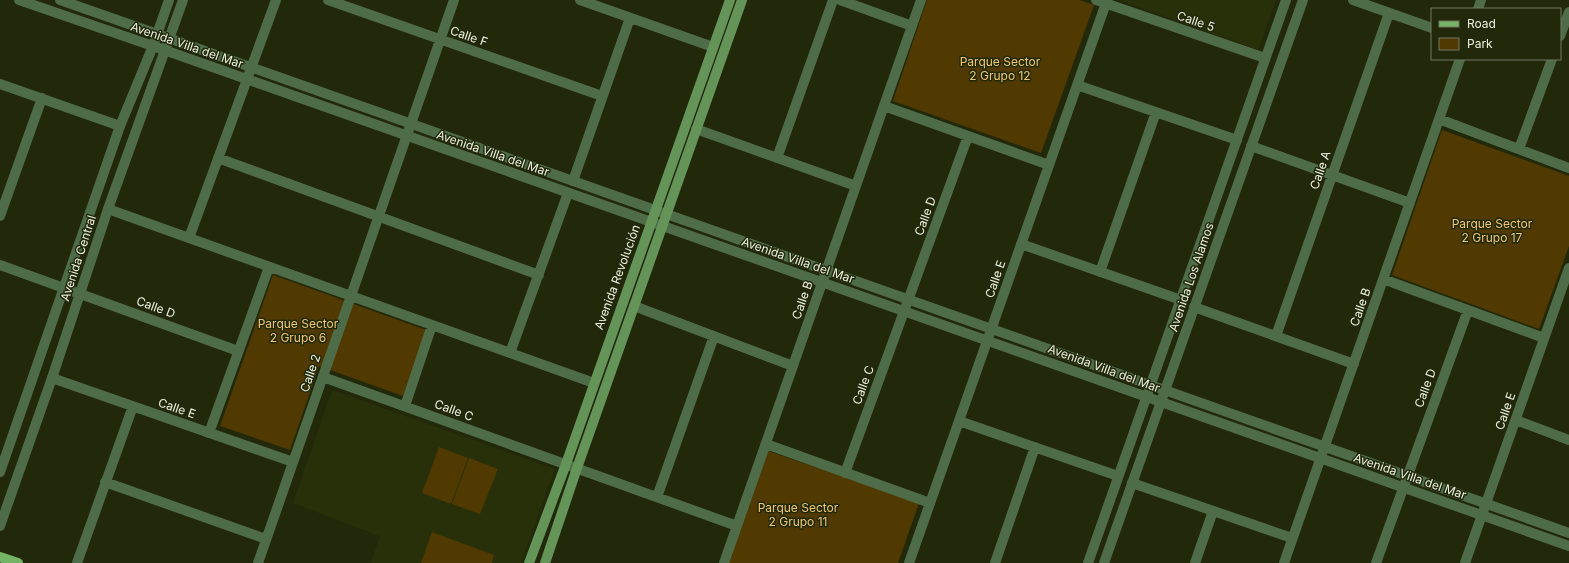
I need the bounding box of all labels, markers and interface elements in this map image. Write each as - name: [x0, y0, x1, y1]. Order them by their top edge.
- street label: Calle 5: [1175, 8, 1217, 34]
- legend: [1431, 8, 1561, 60]
- text: Road: [1467, 16, 1496, 31]
- street label: Avenida Villa del Mar: [129, 19, 246, 71]
- street label: Calle F: [448, 23, 490, 49]
- text: Park: [1467, 36, 1493, 51]
- park label: Parque Sector 2 Grupo 12: [960, 54, 1041, 83]
- street label: Avenida Villa del Mar: [435, 127, 552, 179]
- street label: Calle A: [1306, 149, 1334, 191]
- street label: Calle D: [911, 194, 939, 238]
- street label: Avenida Central: [57, 213, 99, 303]
- park label: Parque Sector 2 Grupo 17: [1452, 216, 1533, 245]
- street label: Avenida Los Alamos: [1165, 221, 1217, 333]
- street label: Avenida Revolución: [591, 223, 643, 331]
- street label: Avenida Villa del Mar: [740, 234, 857, 286]
- street label: Calle E: [982, 258, 1008, 300]
- street label: Calle B: [788, 279, 816, 321]
- street label: Calle B: [1346, 286, 1374, 328]
- street label: Calle D: [134, 293, 178, 321]
- park label: Parque Sector 2 Grupo 6: [258, 316, 339, 345]
- street label: Avenida Villa del Mar: [1046, 341, 1163, 395]
- street label: Calle 2: [297, 352, 323, 394]
- street label: Calle C: [849, 363, 877, 407]
- street label: Calle D: [1411, 366, 1439, 410]
- street label: Calle E: [1492, 390, 1518, 432]
- street label: Calle E: [156, 395, 198, 421]
- street label: Calle C: [432, 396, 476, 424]
- street label: Avenida Villa del Mar: [1352, 450, 1469, 502]
- park label: Parque Sector 2 Grupo 11: [758, 500, 839, 529]

